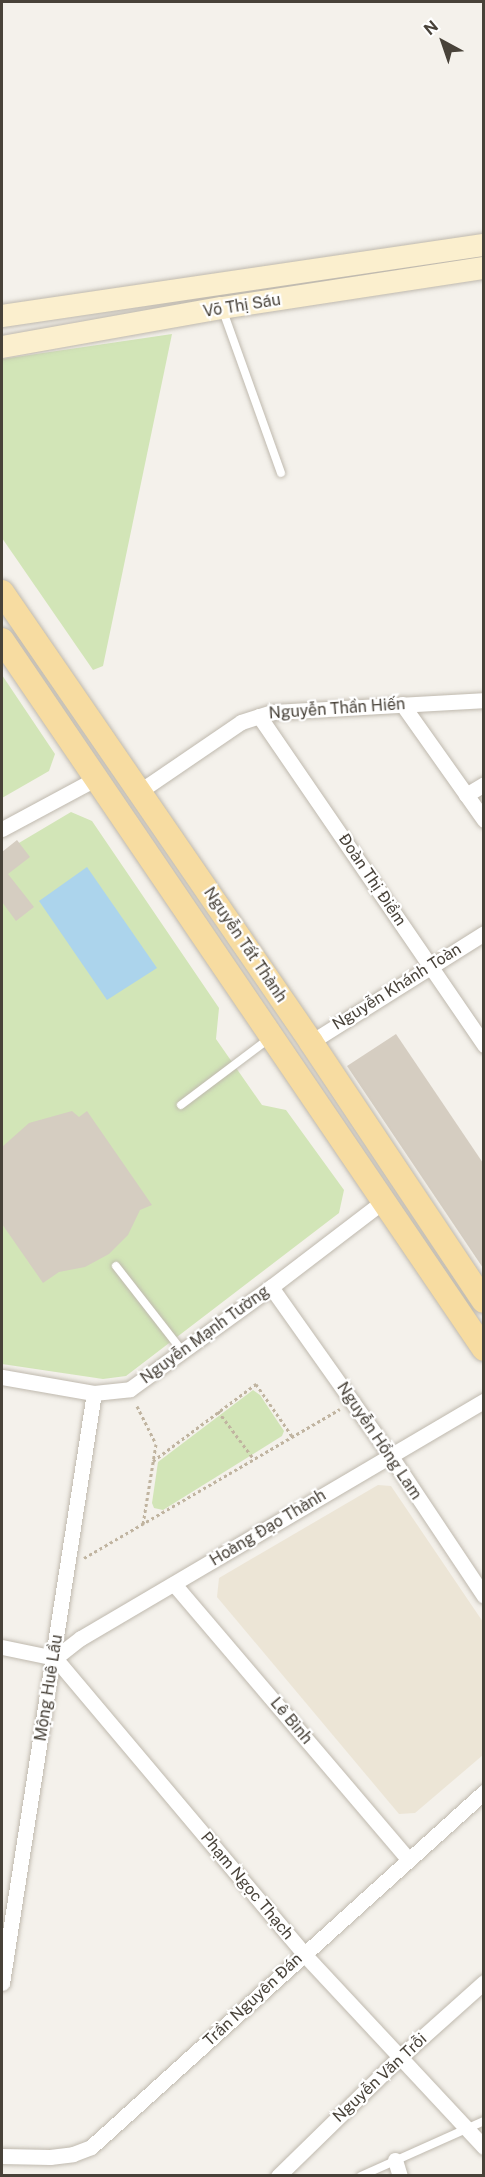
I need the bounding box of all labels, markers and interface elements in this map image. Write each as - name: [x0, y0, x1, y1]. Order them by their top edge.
- north arrow: [413, 12, 473, 72]
- text: N: [420, 17, 442, 39]
- street label: Võ Thị Sáu: [202, 290, 282, 322]
- street label: Nguyễn Thần Hiến: [268, 695, 406, 723]
- street label: Đoàn Thị Điểm: [334, 830, 410, 930]
- street label: Nguyễn Tất Thành: [199, 884, 291, 1006]
- street label: Nguyễn Khánh Toàn: [329, 940, 465, 1034]
- street label: Nguyễn Mạnh Tường: [137, 1282, 273, 1388]
- street label: Nguyễn Hồng Lam: [333, 1379, 425, 1503]
- street label: Hoàng Đạo Thành: [206, 1486, 330, 1570]
- street label: Mộng Huê Lầu: [31, 1633, 67, 1743]
- street label: Lê Bình: [266, 1694, 316, 1748]
- street label: Phạm Ngọc Thạch: [196, 1828, 298, 1944]
- street label: Trần Nguyên Đán: [200, 1949, 306, 2051]
- street label: Nguyễn Văn Trỗi: [329, 2029, 431, 2127]

